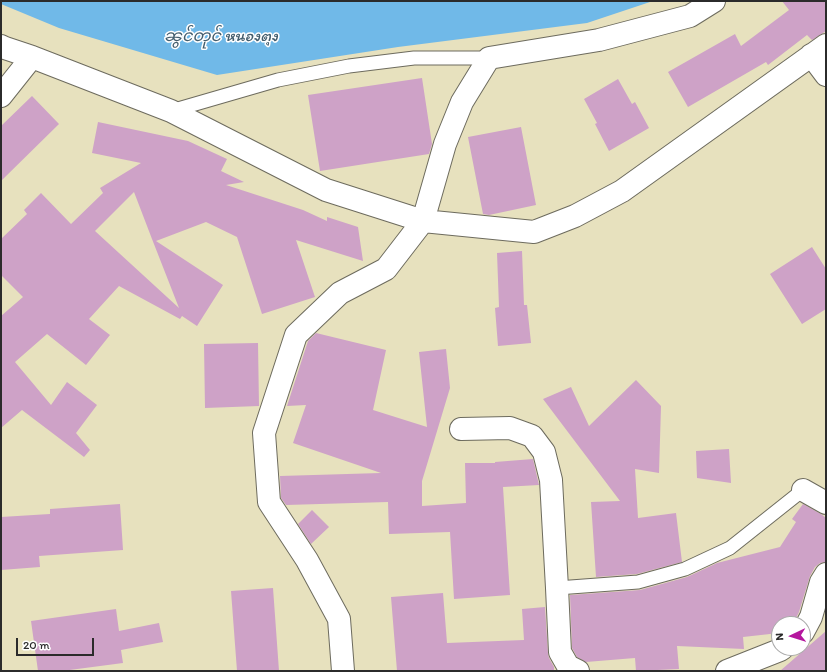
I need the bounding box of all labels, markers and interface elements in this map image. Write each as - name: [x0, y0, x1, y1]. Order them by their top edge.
- water label: ၼွင်တုင် หนองตุง: [164, 27, 278, 47]
- north arrow: [771, 616, 811, 656]
- scale bar: [18, 630, 96, 656]
- text: N: [773, 633, 786, 641]
- text: 20 m: [23, 638, 50, 652]

